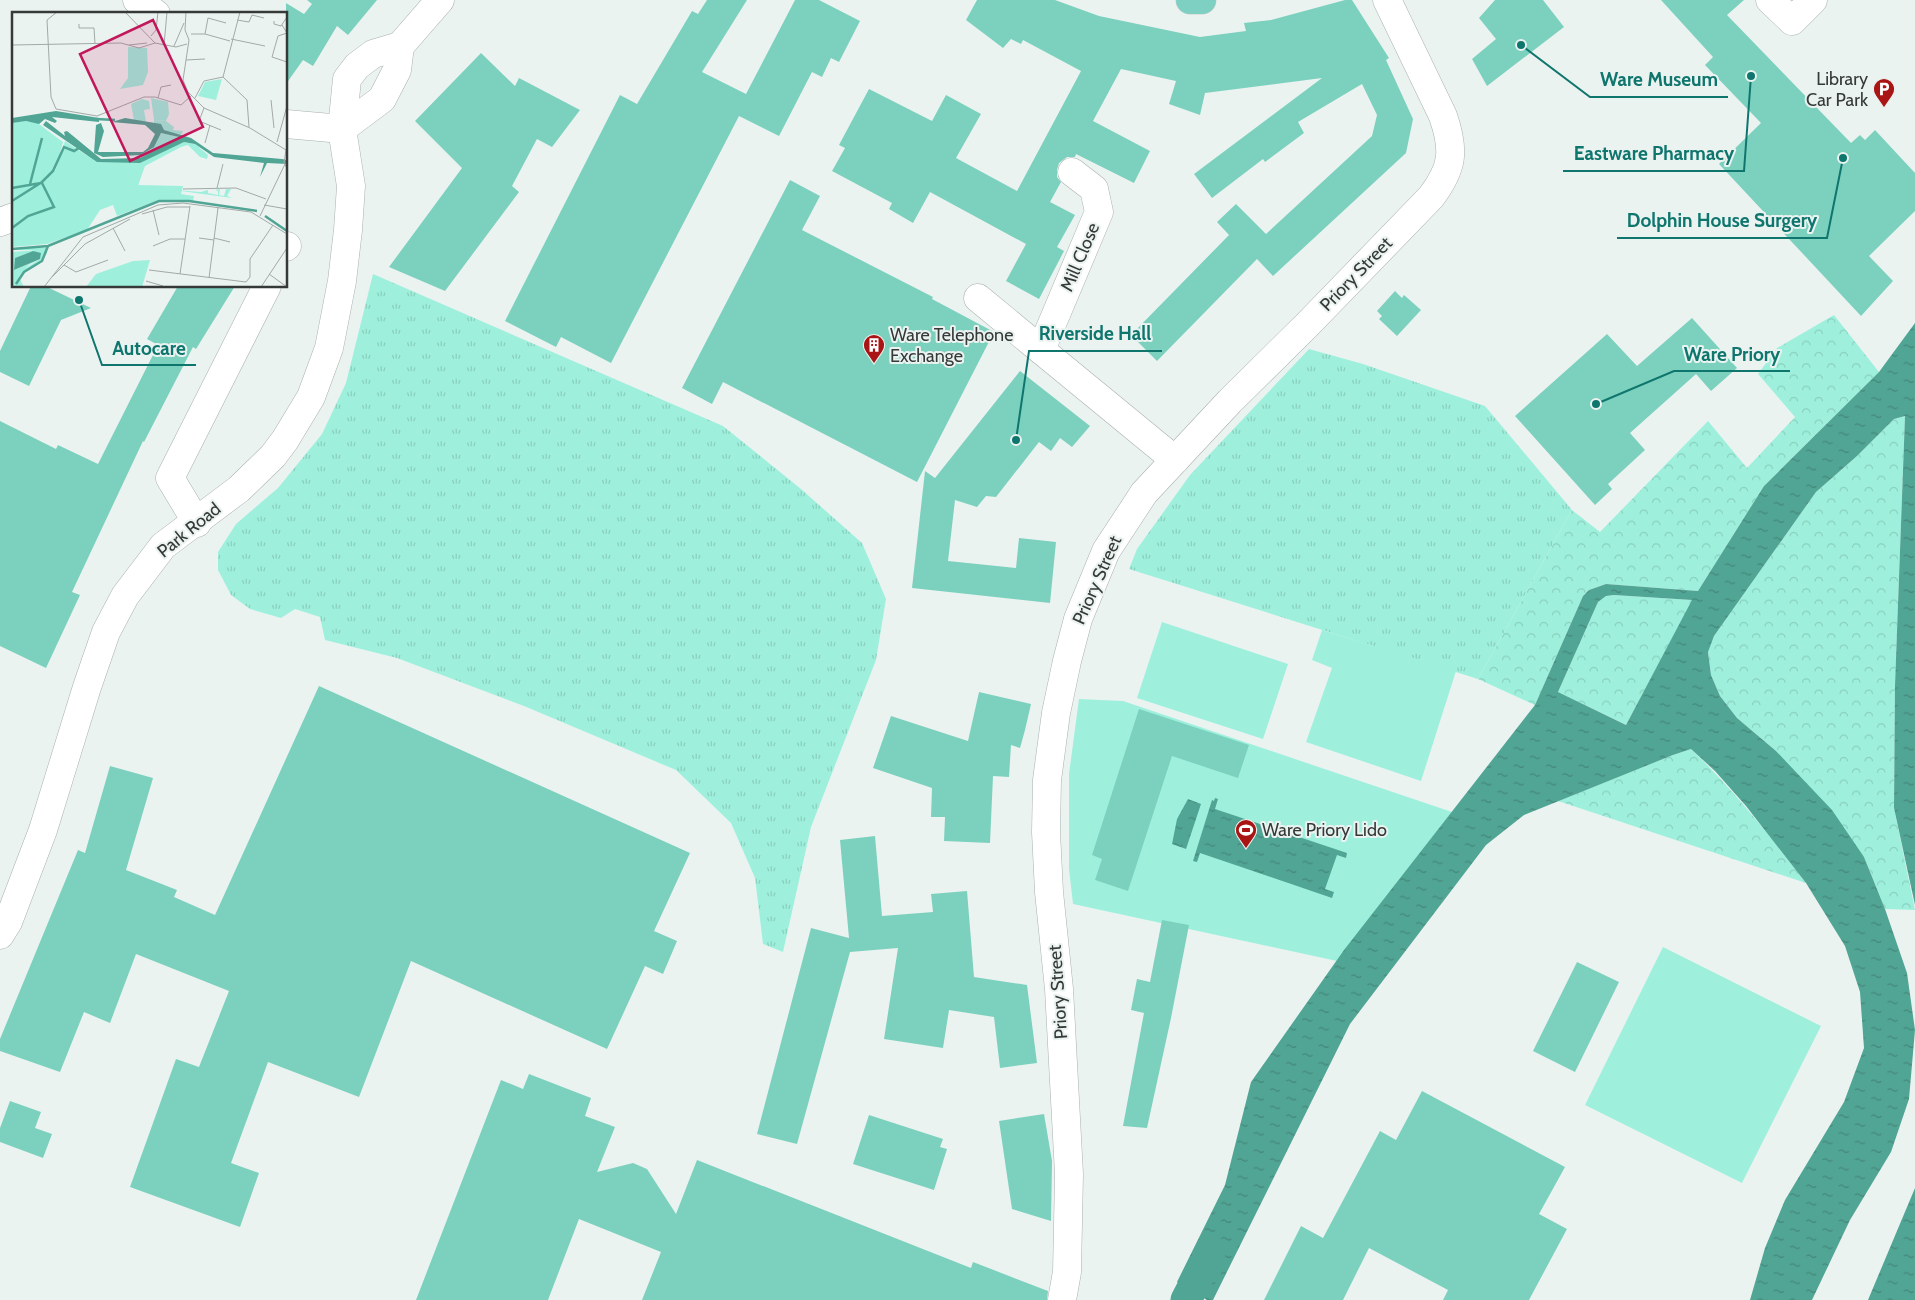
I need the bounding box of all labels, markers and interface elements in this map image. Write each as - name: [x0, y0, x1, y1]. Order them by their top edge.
- inset map: [12, 12, 288, 288]
- callout: Ware Museum: [1590, 63, 1728, 97]
- text: Ware Museum: [1600, 68, 1718, 91]
- place label: Library Car Park: [1806, 68, 1869, 111]
- parking icon: Library Car Park: [1872, 77, 1896, 108]
- callout: Eastware Pharmacy: [1563, 137, 1744, 171]
- text: Eastware Pharmacy: [1574, 142, 1735, 165]
- callout: Dolphin House Surgery: [1617, 204, 1827, 238]
- text: Dolphin House Surgery: [1627, 209, 1818, 232]
- street label: Mill Close: [1056, 219, 1104, 295]
- street label: Priory Street: [1315, 232, 1397, 316]
- callout: Riverside Hall: [1029, 317, 1162, 351]
- text: Riverside Hall: [1039, 322, 1151, 345]
- place label: Ware Telephone Exchange: [890, 324, 1013, 367]
- callout: Autocare: [102, 331, 196, 365]
- building icon: Ware Telephone Exchange: [862, 333, 886, 364]
- text: Autocare: [112, 337, 186, 360]
- callout: Ware Priory: [1674, 337, 1790, 371]
- text: Ware Priory: [1684, 343, 1781, 366]
- street label: Park Road: [153, 498, 225, 562]
- street label: Priory Street: [1068, 532, 1126, 628]
- sports icon: Ware Priory Lido: [1234, 818, 1258, 849]
- place label: Ware Priory Lido: [1262, 819, 1387, 841]
- street label: Priory Street: [1044, 944, 1072, 1040]

